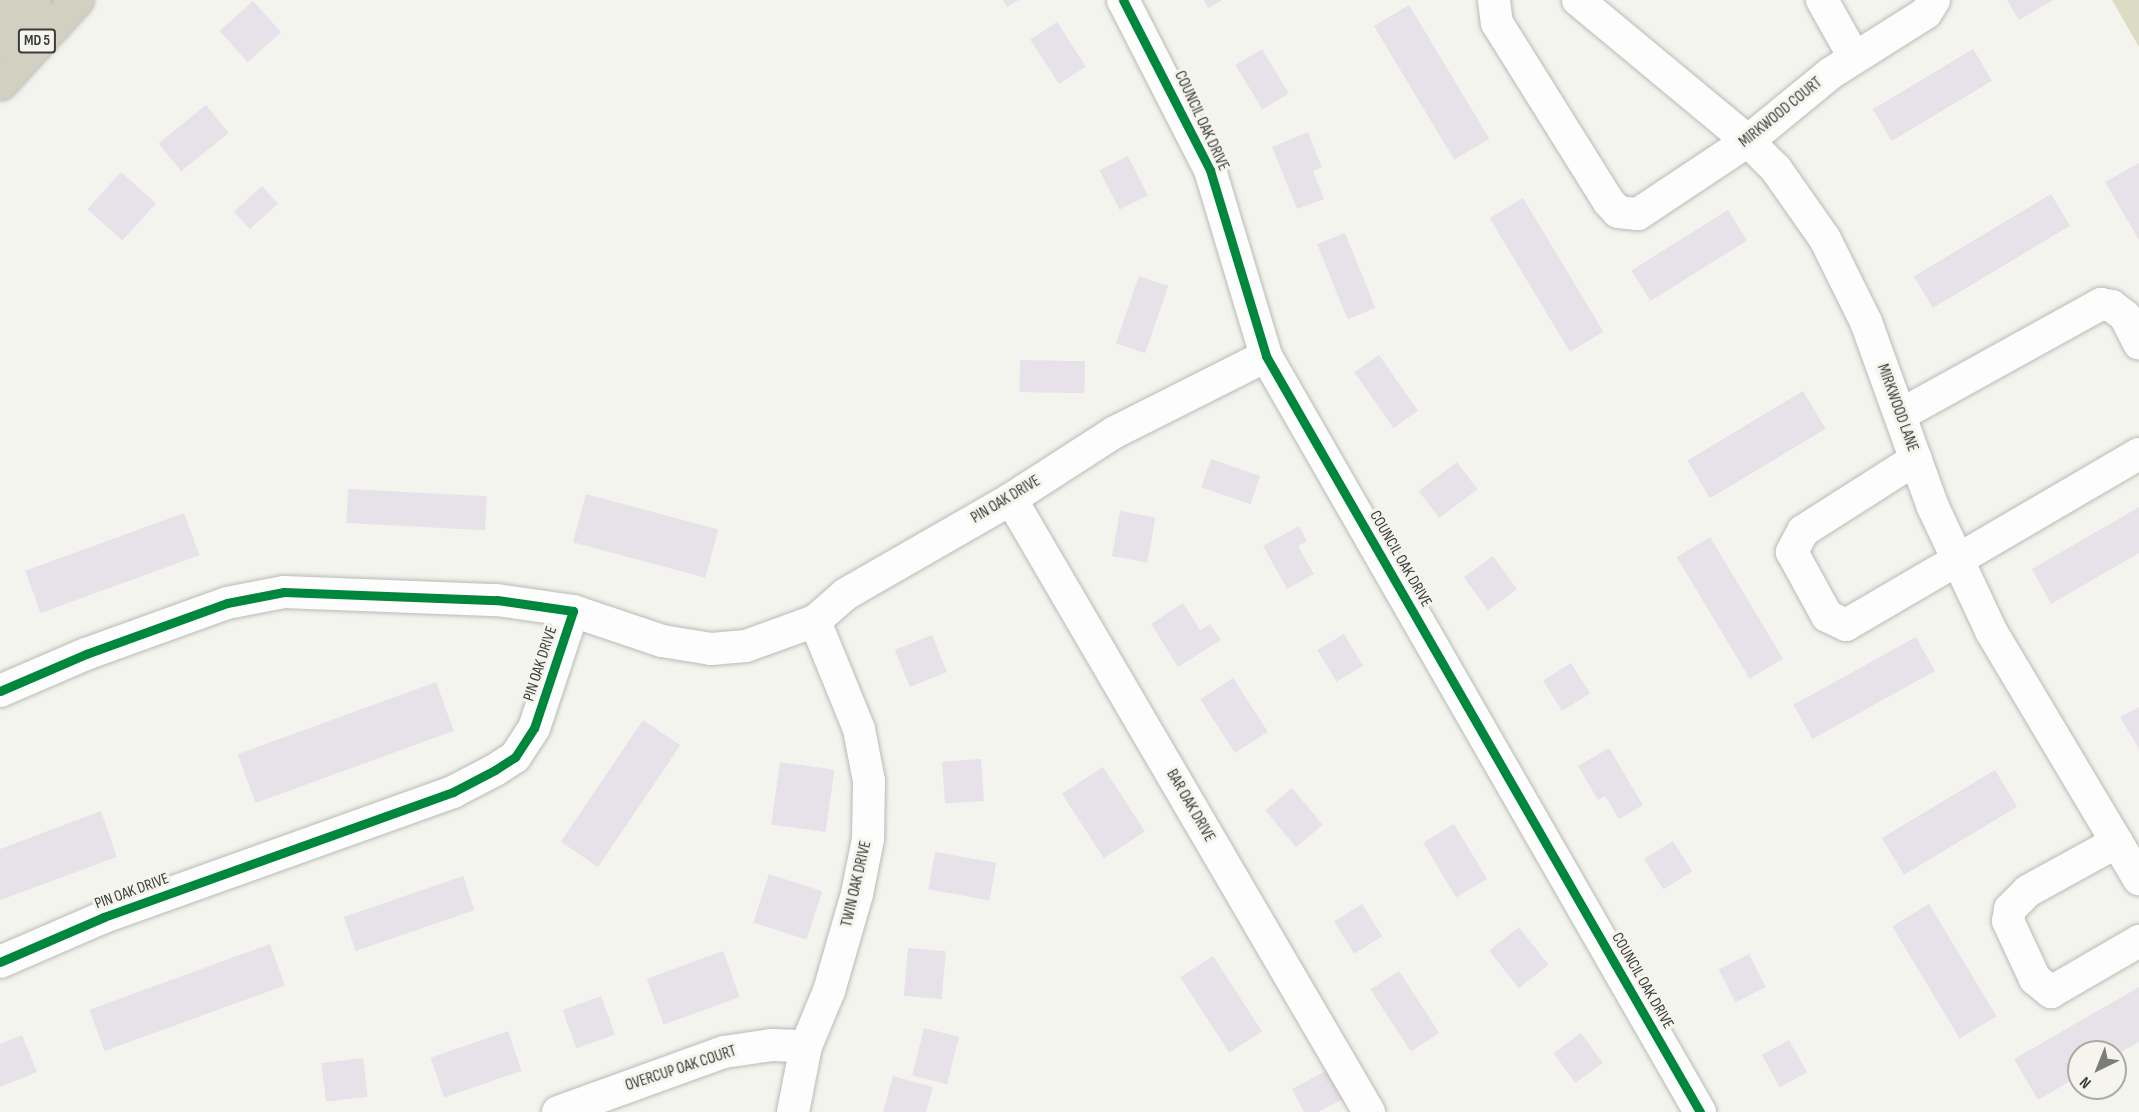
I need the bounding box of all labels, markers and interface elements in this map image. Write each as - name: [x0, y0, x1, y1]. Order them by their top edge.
- road number: MD 5: [18, 29, 57, 53]
- street label: COUNCIL OAK DRIVE: [1170, 68, 1232, 174]
- street label: MIRKWOOD COURT: [1736, 74, 1826, 152]
- street label: MIRKWOOD LANE: [1872, 362, 1922, 454]
- street label: PIN OAK DRIVE: [968, 472, 1044, 528]
- street label: COUNCIL OAK DRIVE: [1365, 507, 1435, 611]
- street label: PIN OAK DRIVE: [520, 624, 562, 704]
- street label: BAR OAK DRIVE: [1162, 766, 1218, 846]
- street label: TWIN OAK DRIVE: [838, 839, 876, 929]
- street label: PIN OAK DRIVE: [92, 870, 172, 914]
- street label: COUNCIL OAK DRIVE: [1607, 929, 1677, 1033]
- north arrow: [2067, 1040, 2127, 1100]
- street label: OVERCUP OAK COURT: [623, 1042, 739, 1096]
- text: N: [2076, 1072, 2095, 1092]

